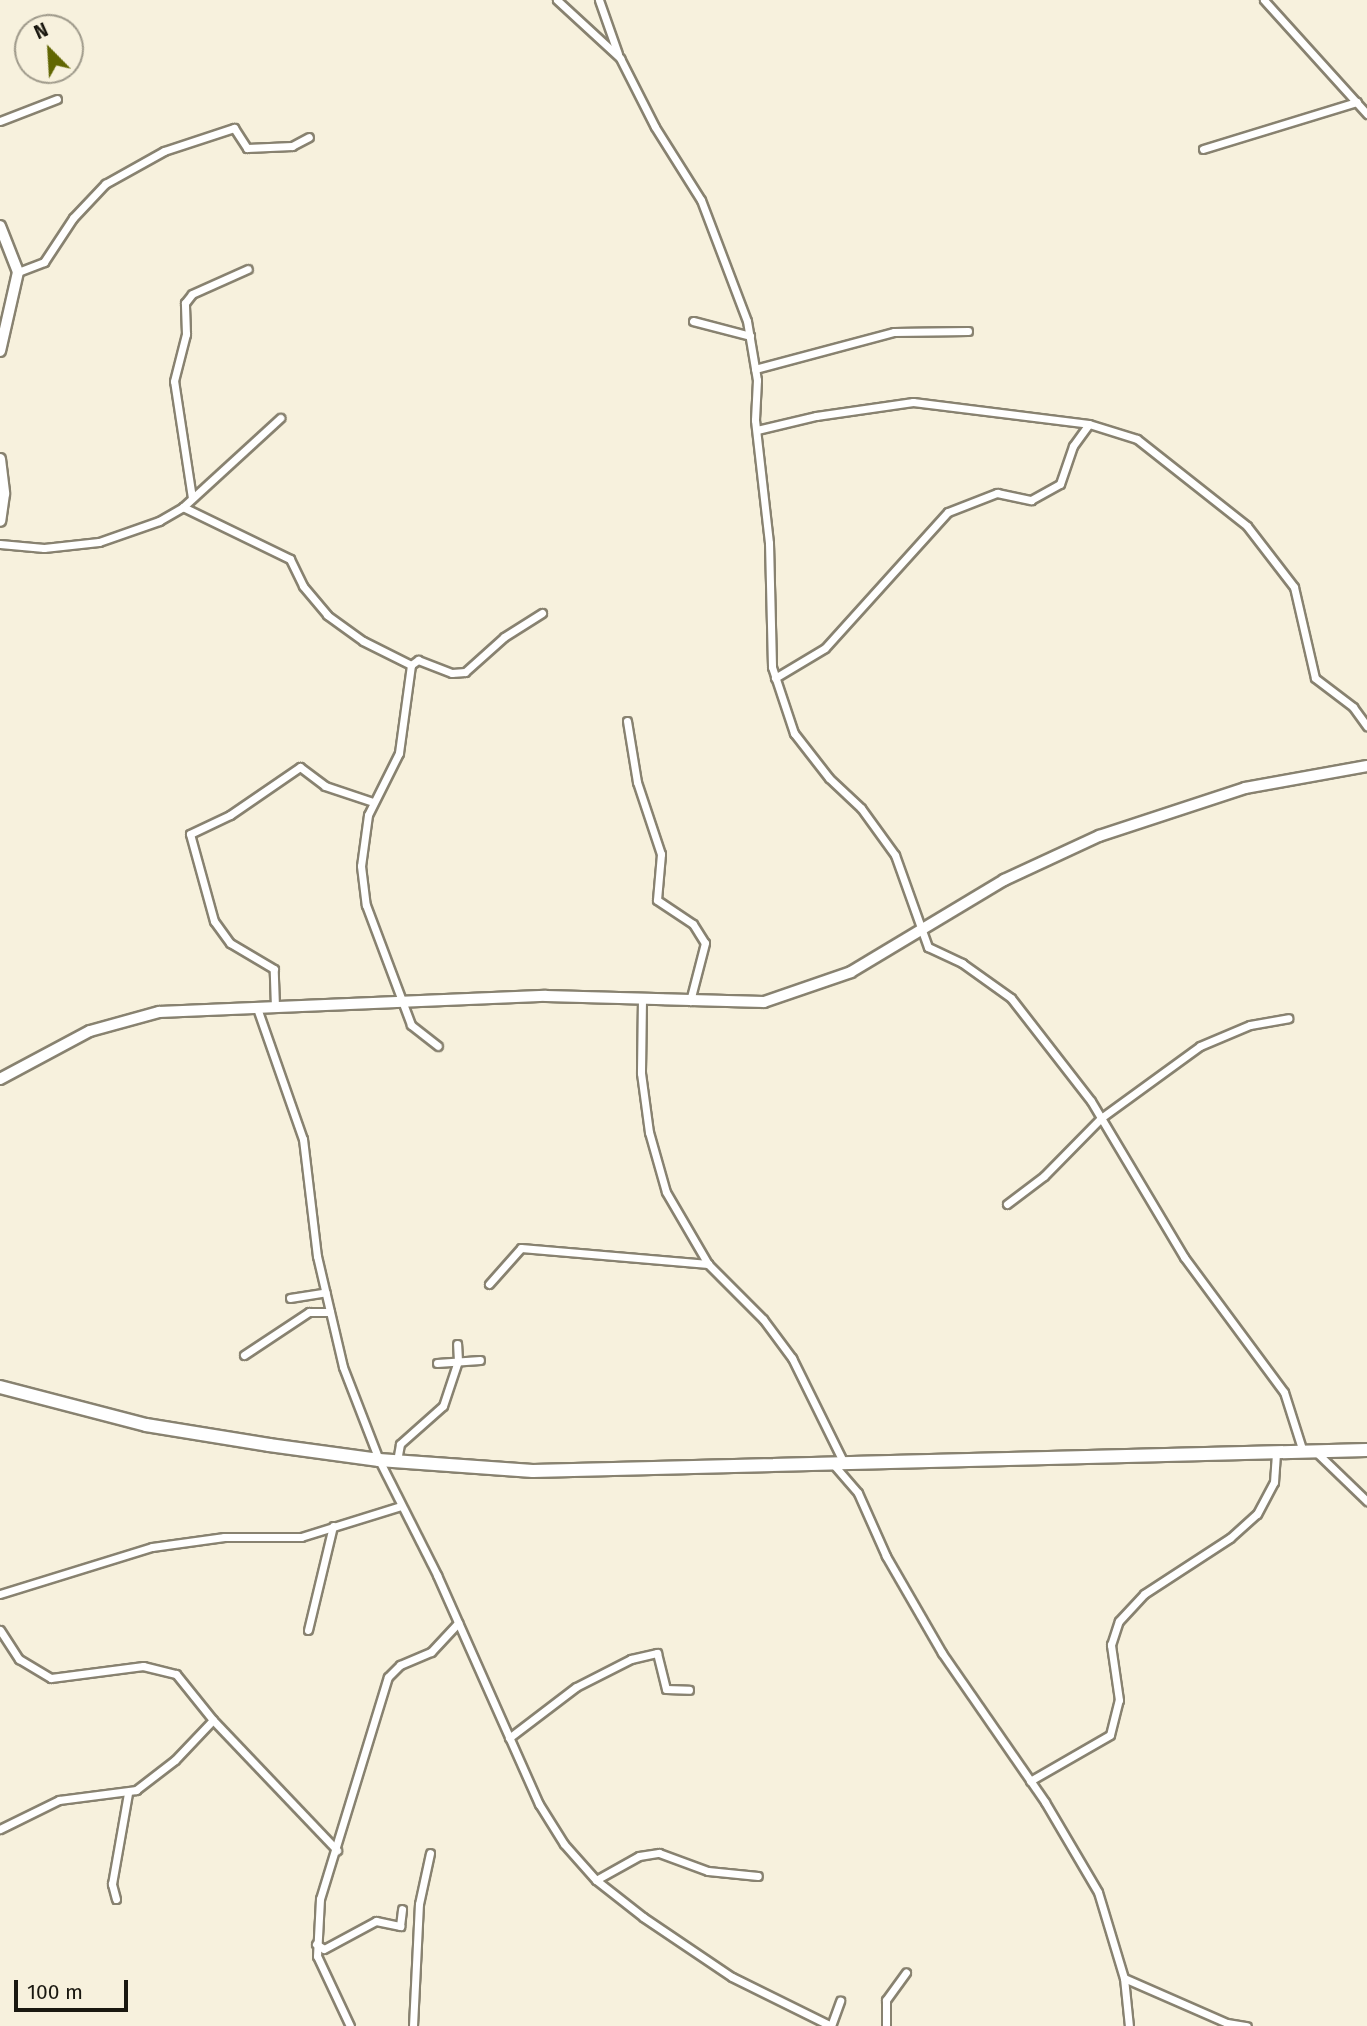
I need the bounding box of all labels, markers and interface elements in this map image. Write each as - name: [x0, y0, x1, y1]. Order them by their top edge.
- north arrow: [14, 14, 84, 84]
- text: N: [31, 18, 51, 44]
- scale bar: [18, 1966, 131, 2010]
- text: 100 m: [27, 1979, 83, 2005]

